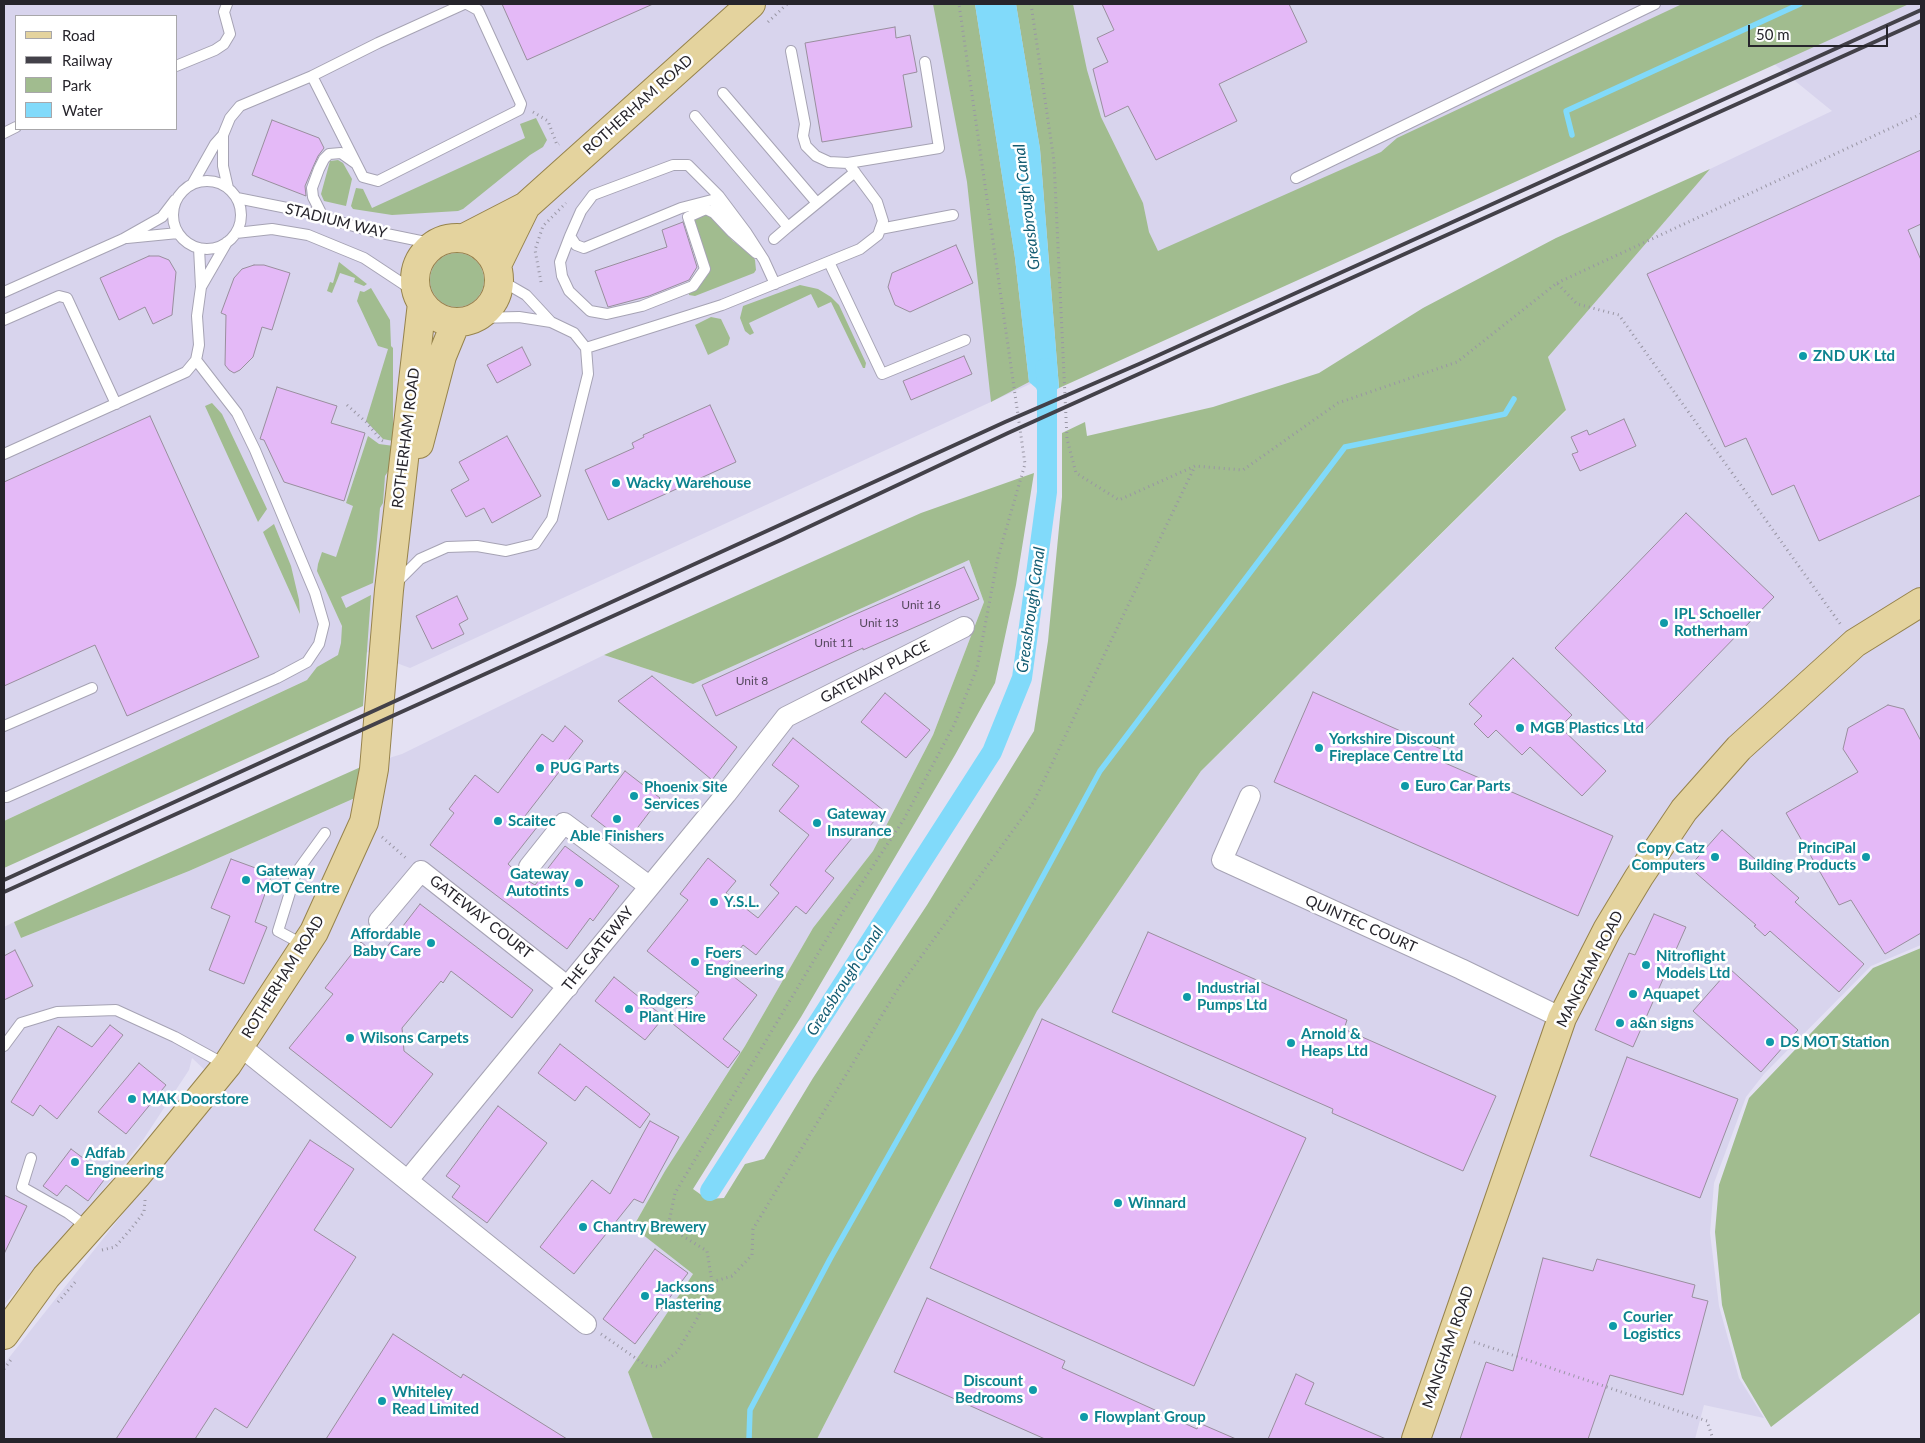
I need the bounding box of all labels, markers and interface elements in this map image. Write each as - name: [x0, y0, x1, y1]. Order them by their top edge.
- legend: [15, 15, 178, 130]
- scale bar: [1750, 15, 1890, 47]
- text: 50 m: [1756, 25, 1790, 43]
- text: Road: [62, 26, 95, 44]
- text: Railway: [62, 51, 113, 69]
- street label: ROTHERHAM ROAD: [580, 51, 696, 159]
- text: Park: [62, 76, 91, 94]
- text: Water: [62, 101, 103, 119]
- water label: Greasbrough Canal: [1010, 143, 1044, 271]
- street label: STADIUM WAY: [283, 200, 389, 242]
- place label: ZND UK Ltd: [1813, 347, 1895, 365]
- marker: ZND UK Ltd: [1797, 350, 1809, 362]
- street label: ROTHERHAM ROAD: [388, 367, 424, 509]
- place label: Wacky Warehouse: [626, 474, 751, 492]
- marker: Wacky Warehouse: [610, 477, 622, 489]
- water label: Greasbrough Canal: [1013, 546, 1049, 674]
- house number: Unit 16: [901, 598, 941, 612]
- place label: IPL Schoeller Rotherham: [1674, 605, 1761, 640]
- house number: Unit 13: [859, 616, 899, 630]
- marker: IPL Schoeller Rotherham: [1658, 617, 1670, 629]
- house number: Unit 11: [814, 636, 854, 650]
- street label: GATEWAY PLACE: [817, 637, 933, 707]
- house number: Unit 8: [736, 674, 768, 688]
- place label: MGB Plastics Ltd: [1530, 719, 1644, 737]
- marker: MGB Plastics Ltd: [1514, 722, 1526, 734]
- place label: Yorkshire Discount Fireplace Centre Ltd: [1329, 730, 1463, 765]
- marker: Yorkshire Discount Fireplace Centre Ltd: [1313, 742, 1325, 754]
- place label: PUG Parts: [550, 759, 619, 777]
- marker: PUG Parts: [534, 762, 546, 774]
- place label: Euro Car Parts: [1415, 777, 1511, 795]
- place label: Phoenix Site Services: [644, 778, 728, 813]
- marker: Euro Car Parts: [1399, 780, 1411, 792]
- marker: Phoenix Site Services: [628, 790, 640, 802]
- place label: Gateway Insurance: [827, 805, 892, 840]
- place label: Scaitec: [508, 812, 556, 830]
- marker: Able Finishers: [611, 813, 623, 825]
- marker: Scaitec: [492, 815, 504, 827]
- marker: Gateway Insurance: [811, 817, 823, 829]
- place label: Able Finishers: [570, 827, 664, 845]
- place label: Copy Catz Computers: [1631, 839, 1705, 874]
- place label: PrinciPal Building Products: [1738, 839, 1856, 874]
- marker: Copy Catz Computers: [1709, 851, 1721, 863]
- marker: PrinciPal Building Products: [1860, 851, 1872, 863]
- place label: Gateway MOT Centre: [256, 862, 340, 897]
- place label: Gateway Autotints: [506, 865, 569, 900]
- street label: GATEWAY COURT: [426, 871, 536, 963]
- marker: Gateway MOT Centre: [240, 874, 252, 886]
- marker: Gateway Autotints: [573, 877, 585, 889]
- street label: QUINTEC COURT: [1302, 891, 1420, 957]
- place label: Y.S.L.: [724, 893, 759, 911]
- marker: Y.S.L.: [708, 896, 720, 908]
- street label: THE GATEWAY: [558, 903, 638, 995]
- street label: MANGHAM ROAD: [1553, 908, 1627, 1030]
- street label: ROTHERHAM ROAD: [238, 912, 328, 1042]
- water label: Greasbrough Canal: [802, 923, 888, 1039]
- place label: Affordable Baby Care: [350, 925, 421, 960]
- marker: Affordable Baby Care: [425, 937, 437, 949]
- place label: Foers Engineering: [705, 944, 784, 979]
- place label: Nitroflight Models Ltd: [1656, 947, 1730, 982]
- marker: Foers Engineering: [689, 956, 701, 968]
- marker: Nitroflight Models Ltd: [1640, 959, 1652, 971]
- place label: Industrial Pumps Ltd: [1197, 979, 1267, 1014]
- place label: Aquapet: [1643, 985, 1700, 1003]
- marker: Aquapet: [1627, 988, 1639, 1000]
- place label: Rodgers Plant Hire: [639, 991, 706, 1026]
- marker: Industrial Pumps Ltd: [1181, 991, 1193, 1003]
- marker: Rodgers Plant Hire: [623, 1003, 635, 1015]
- place label: a&n signs: [1630, 1014, 1694, 1032]
- marker: a&n signs: [1614, 1017, 1626, 1029]
- place label: Arnold & Heaps Ltd: [1301, 1025, 1368, 1060]
- place label: Wilsons Carpets: [360, 1029, 469, 1047]
- marker: Wilsons Carpets: [344, 1032, 356, 1044]
- place label: DS MOT Station: [1780, 1033, 1890, 1051]
- marker: DS MOT Station: [1764, 1036, 1776, 1048]
- marker: Arnold & Heaps Ltd: [1285, 1037, 1297, 1049]
- place label: MAK Doorstore: [142, 1090, 249, 1108]
- marker: MAK Doorstore: [126, 1093, 138, 1105]
- place label: Adfab Engineering: [85, 1144, 164, 1179]
- marker: Adfab Engineering: [69, 1156, 81, 1168]
- place label: Winnard: [1128, 1194, 1186, 1212]
- marker: Winnard: [1112, 1197, 1124, 1209]
- place label: Chantry Brewery: [593, 1218, 707, 1236]
- marker: Chantry Brewery: [577, 1221, 589, 1233]
- place label: Jacksons Plastering: [655, 1278, 722, 1313]
- street label: MANGHAM ROAD: [1419, 1283, 1477, 1411]
- marker: Jacksons Plastering: [639, 1290, 651, 1302]
- place label: Courier Logistics: [1623, 1308, 1681, 1343]
- marker: Courier Logistics: [1607, 1320, 1619, 1332]
- place label: Discount Bedrooms: [955, 1372, 1023, 1407]
- place label: Whiteley Read Limited: [392, 1383, 479, 1418]
- marker: Discount Bedrooms: [1027, 1384, 1039, 1396]
- marker: Whiteley Read Limited: [376, 1395, 388, 1407]
- place label: Flowplant Group: [1094, 1408, 1206, 1426]
- marker: Flowplant Group: [1078, 1411, 1090, 1423]

